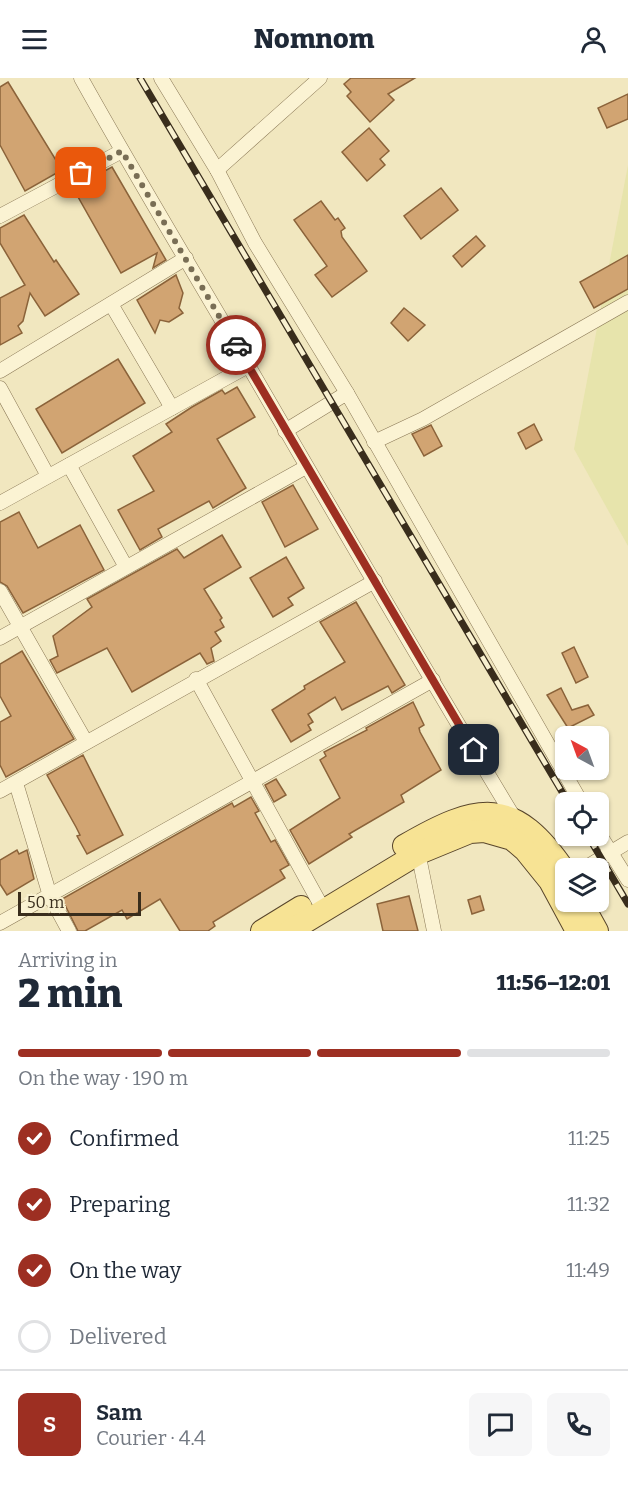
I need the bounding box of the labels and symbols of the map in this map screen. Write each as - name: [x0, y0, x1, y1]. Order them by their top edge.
- pin: [55, 147, 106, 198]
- courier: [206, 315, 266, 375]
- pin: [448, 724, 499, 775]
- north arrow: [555, 726, 609, 780]
- scale bar: [18, 889, 141, 916]

